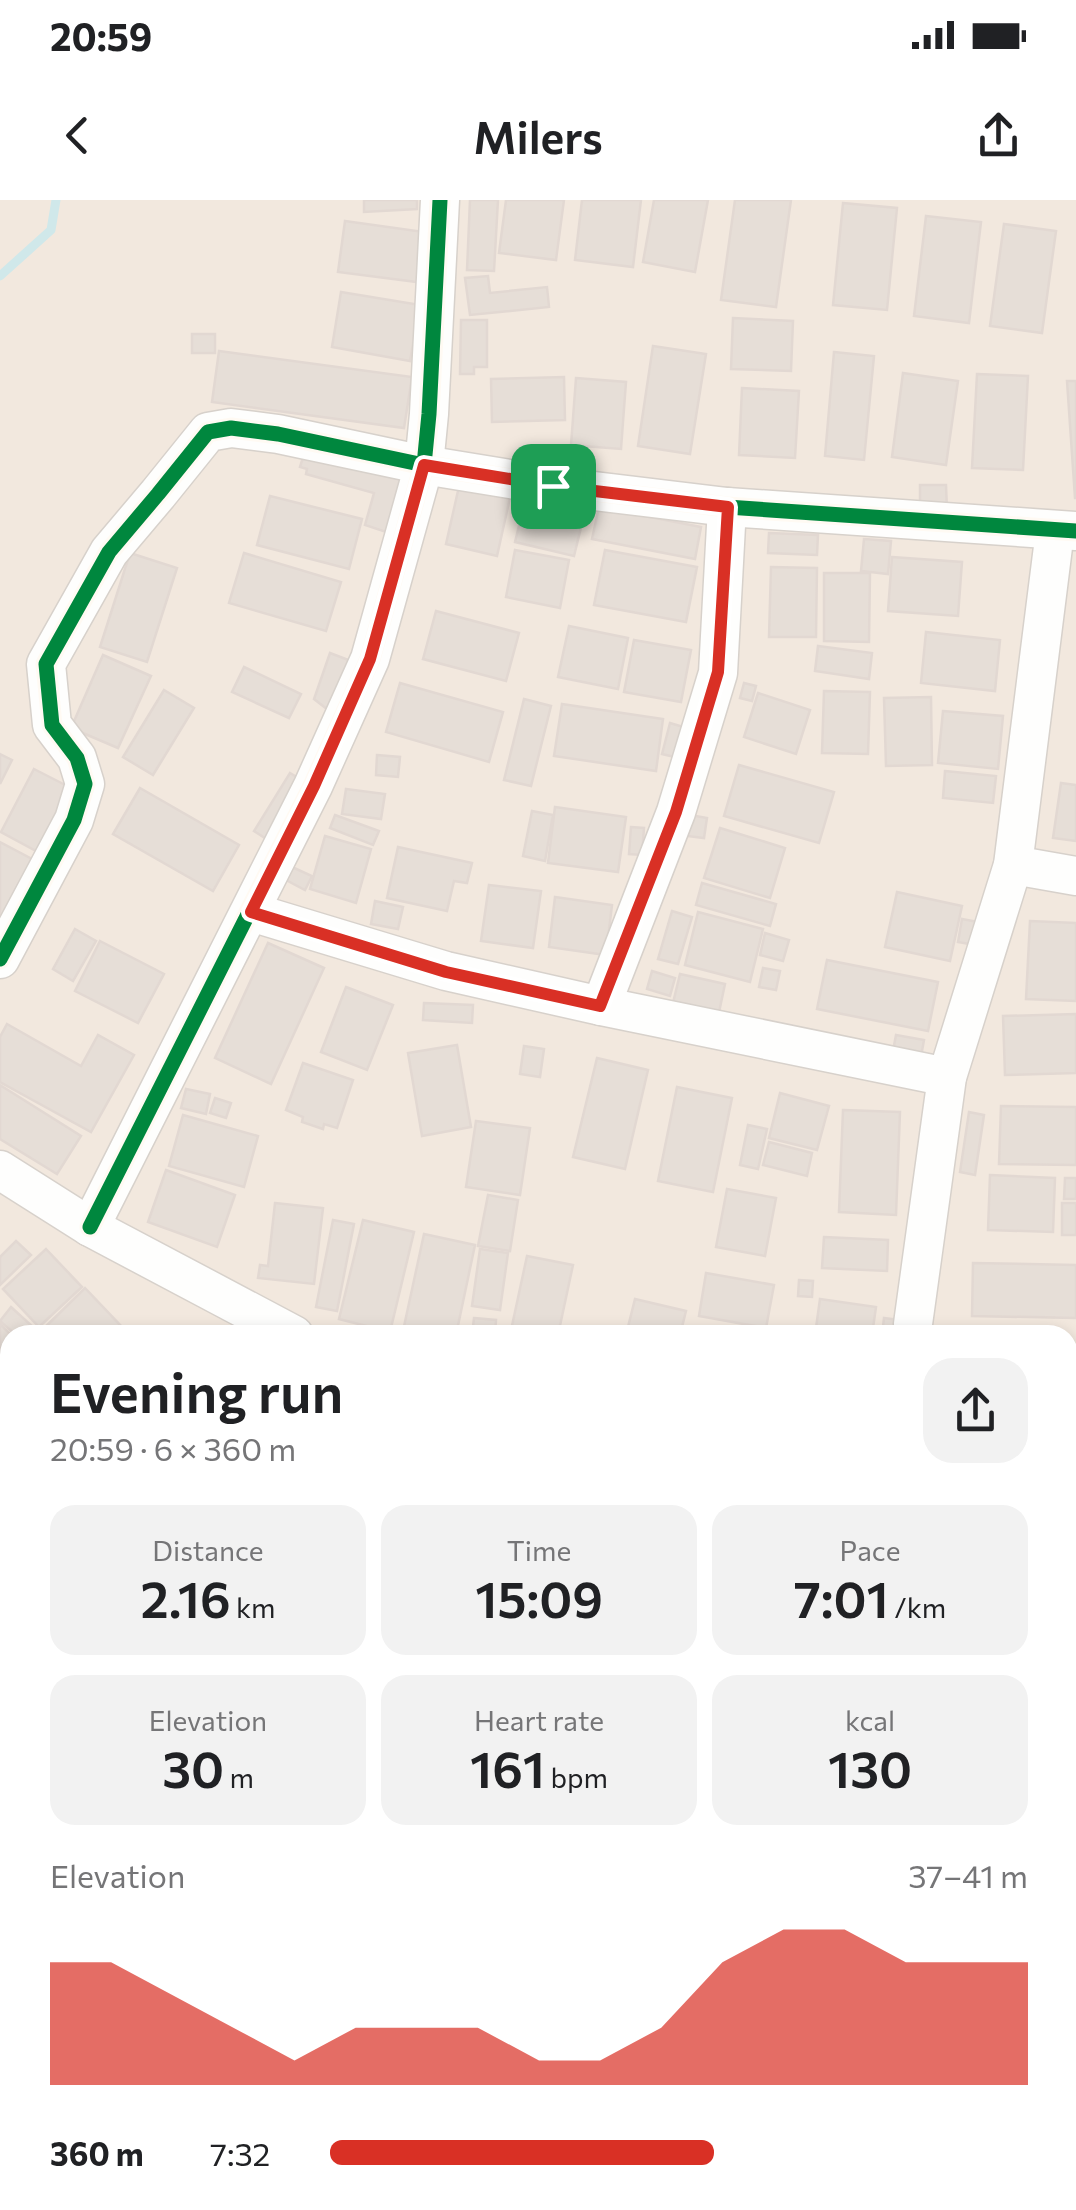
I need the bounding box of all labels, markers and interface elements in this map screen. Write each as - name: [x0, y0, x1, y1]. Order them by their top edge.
- text: 20:59: [50, 12, 152, 59]
- icon: back: [50, 108, 105, 163]
- text: Milers: [473, 108, 603, 163]
- icon: share: [971, 108, 1026, 163]
- pin: [511, 444, 596, 529]
- icon: arrive: [526, 459, 581, 514]
- text: Evening run: [50, 1357, 343, 1424]
- button: share: [923, 1358, 1028, 1463]
- text: 20:59 · 6 × 360 m: [50, 1428, 296, 1468]
- text: Distance: [152, 1533, 264, 1567]
- text: Time: [507, 1533, 571, 1567]
- text: Pace: [840, 1533, 900, 1567]
- text: 2.16: [140, 1567, 231, 1628]
- text: 15:09: [475, 1567, 603, 1628]
- text: 7:01: [794, 1567, 889, 1628]
- text: km: [231, 1590, 276, 1624]
- text: /km: [889, 1590, 946, 1624]
- text: Elevation: [149, 1703, 267, 1737]
- text: Heart rate: [474, 1703, 604, 1737]
- text: kcal: [845, 1703, 895, 1737]
- text: 30: [162, 1737, 224, 1798]
- text: 161: [470, 1737, 545, 1798]
- text: 130: [828, 1737, 912, 1798]
- text: m: [224, 1760, 254, 1794]
- text: bpm: [545, 1760, 608, 1794]
- text: Elevation: [50, 1855, 185, 1895]
- text: 37–41 m: [908, 1855, 1028, 1895]
- text: 360 m: [50, 2133, 144, 2173]
- text: 7:32: [210, 2133, 270, 2173]

